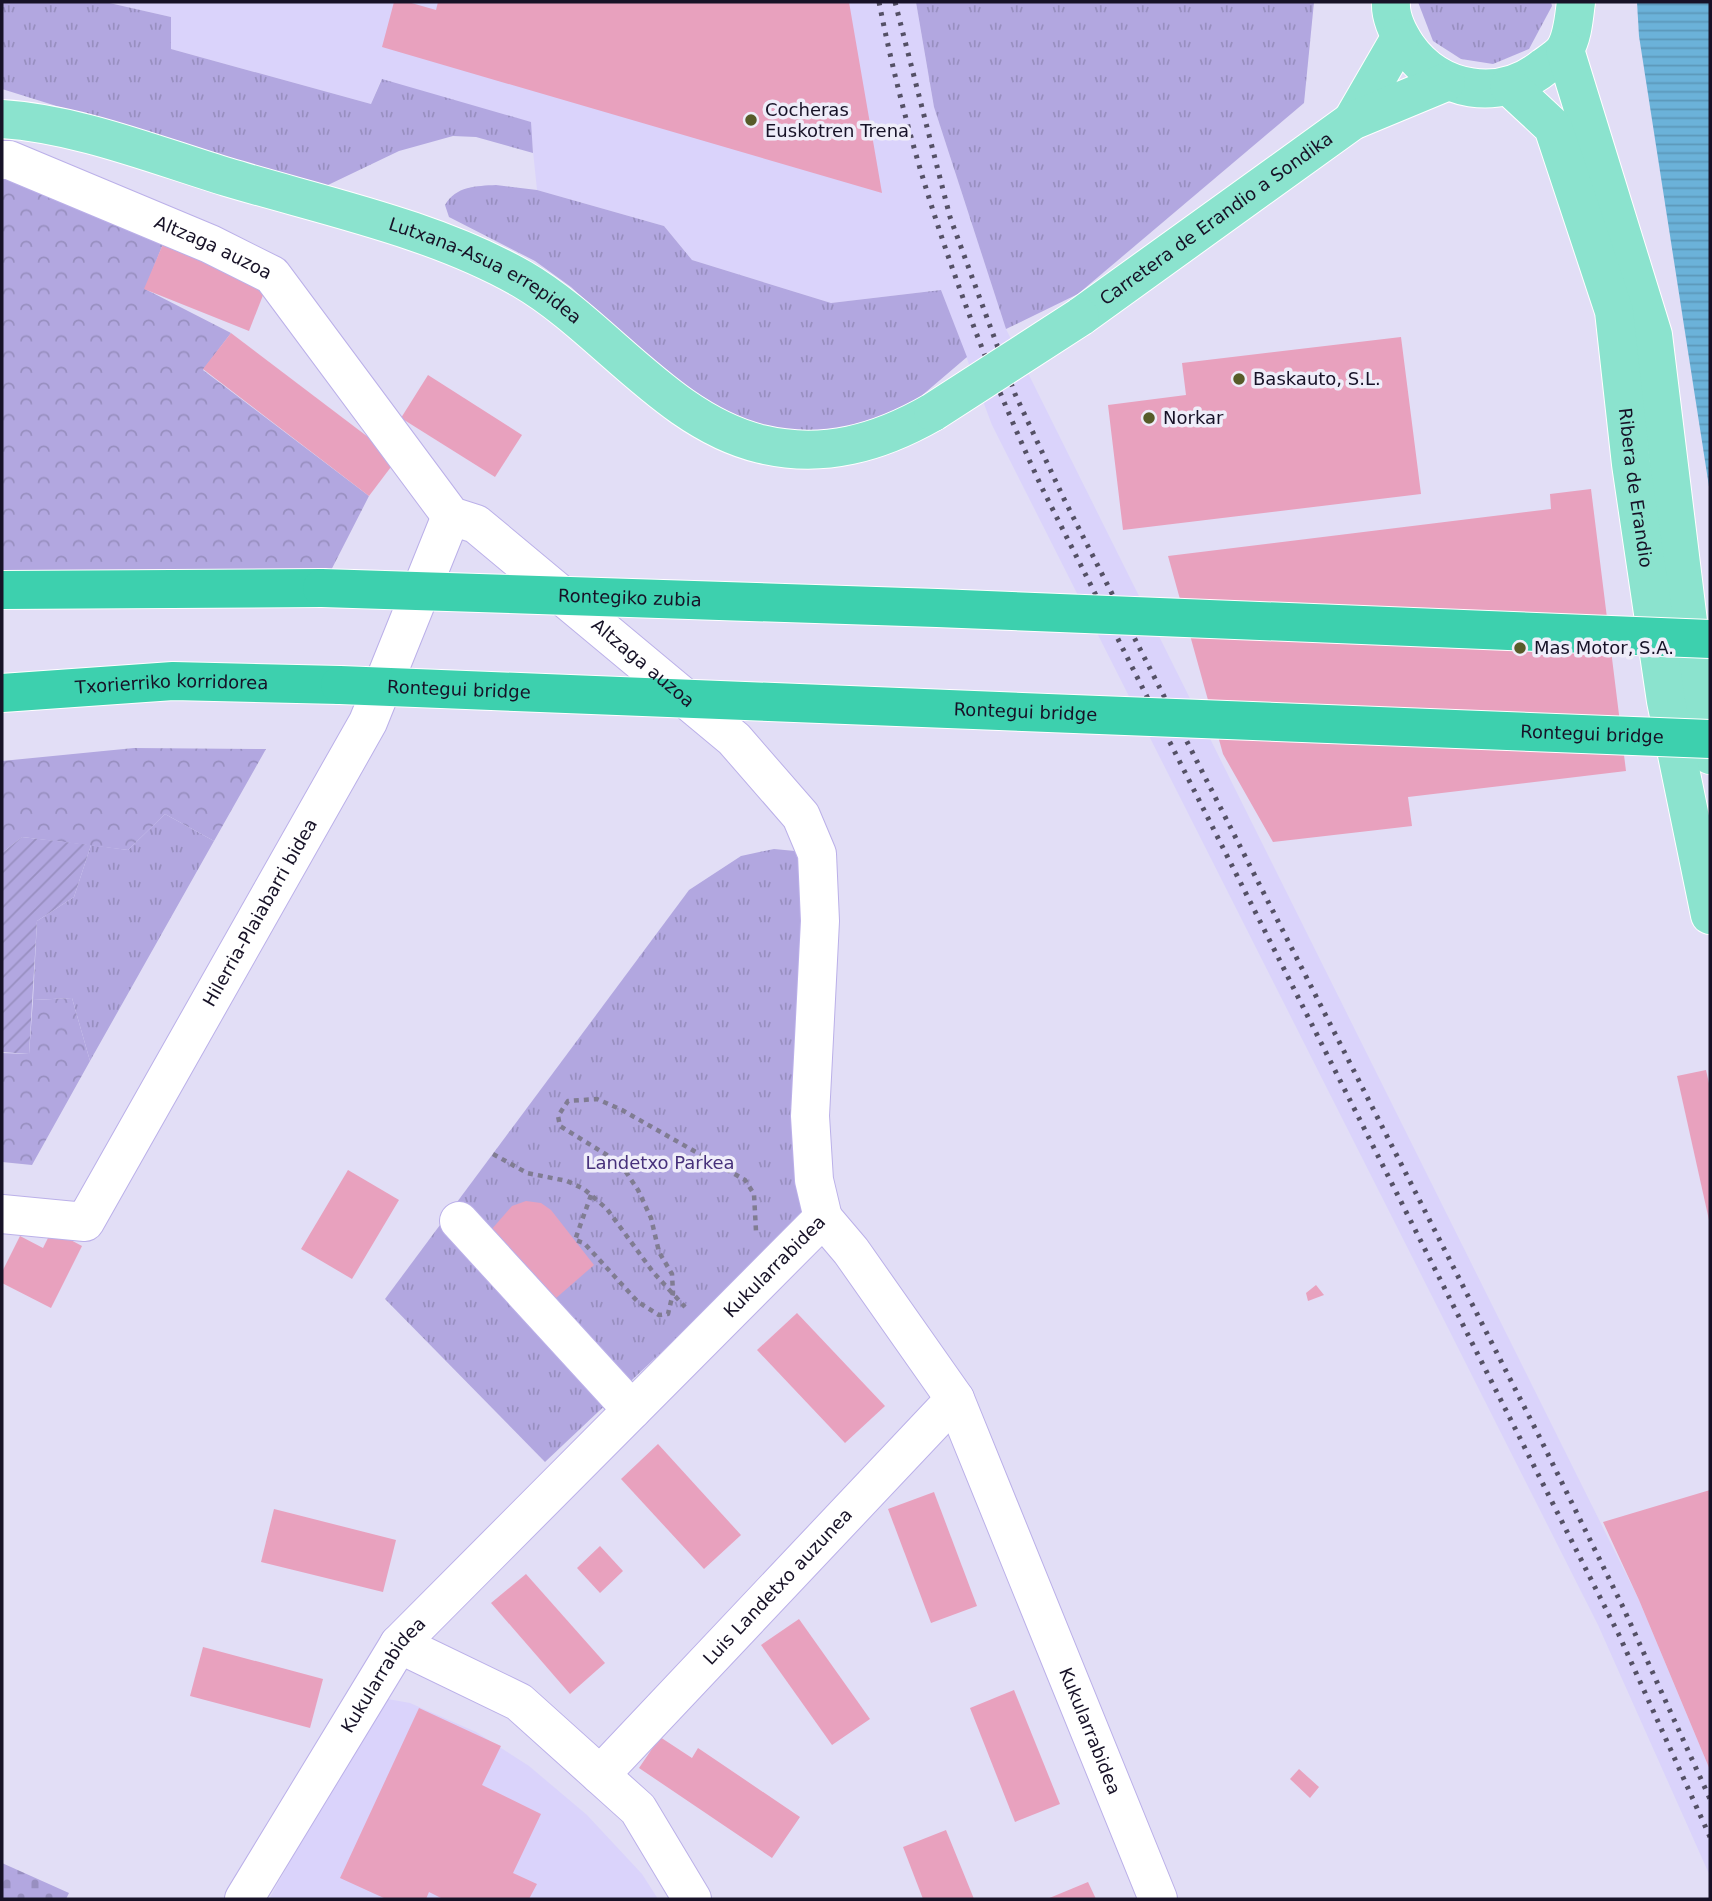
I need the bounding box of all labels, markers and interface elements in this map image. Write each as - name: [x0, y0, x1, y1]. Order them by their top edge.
- place label: Cocheras Euskotren Trena: [765, 99, 909, 141]
- marker: Cocheras Euskotren Trena: [743, 112, 759, 128]
- street label: Carretera de Erandio a Sondika: [1095, 127, 1337, 309]
- street label: Altzaga auzoa: [151, 211, 275, 283]
- street label: Lutxana-Asua errepidea: [386, 213, 586, 328]
- place label: Baskauto, S.L.: [1253, 368, 1381, 389]
- marker: Baskauto, S.L.: [1231, 371, 1247, 387]
- place label: Norkar: [1163, 407, 1224, 428]
- street label: Ribera de Erandio: [1615, 407, 1657, 569]
- marker: Norkar: [1141, 410, 1157, 426]
- street label: Rontegiko zubia: [558, 585, 702, 610]
- street label: Altzaga auzoa: [588, 614, 699, 712]
- place label: Mas Motor, S.A.: [1534, 637, 1674, 658]
- marker: Mas Motor, S.A.: [1512, 640, 1528, 656]
- street label: Txorierriko korridorea: [73, 670, 269, 698]
- street label: Rontegui bridge: [387, 676, 531, 703]
- street label: Rontegui bridge: [953, 698, 1098, 725]
- street label: Rontegui bridge: [1520, 721, 1664, 747]
- street label: Hilerria-Plaiabarri bidea: [198, 815, 321, 1010]
- park label: Landetxo Parkea: [585, 1152, 735, 1173]
- street label: Kukularrabidea: [719, 1211, 829, 1321]
- street label: Luis Landetxo auzunea: [699, 1504, 856, 1669]
- street label: Kukularrabidea: [337, 1613, 430, 1736]
- street label: Kukularrabidea: [1055, 1664, 1125, 1797]

